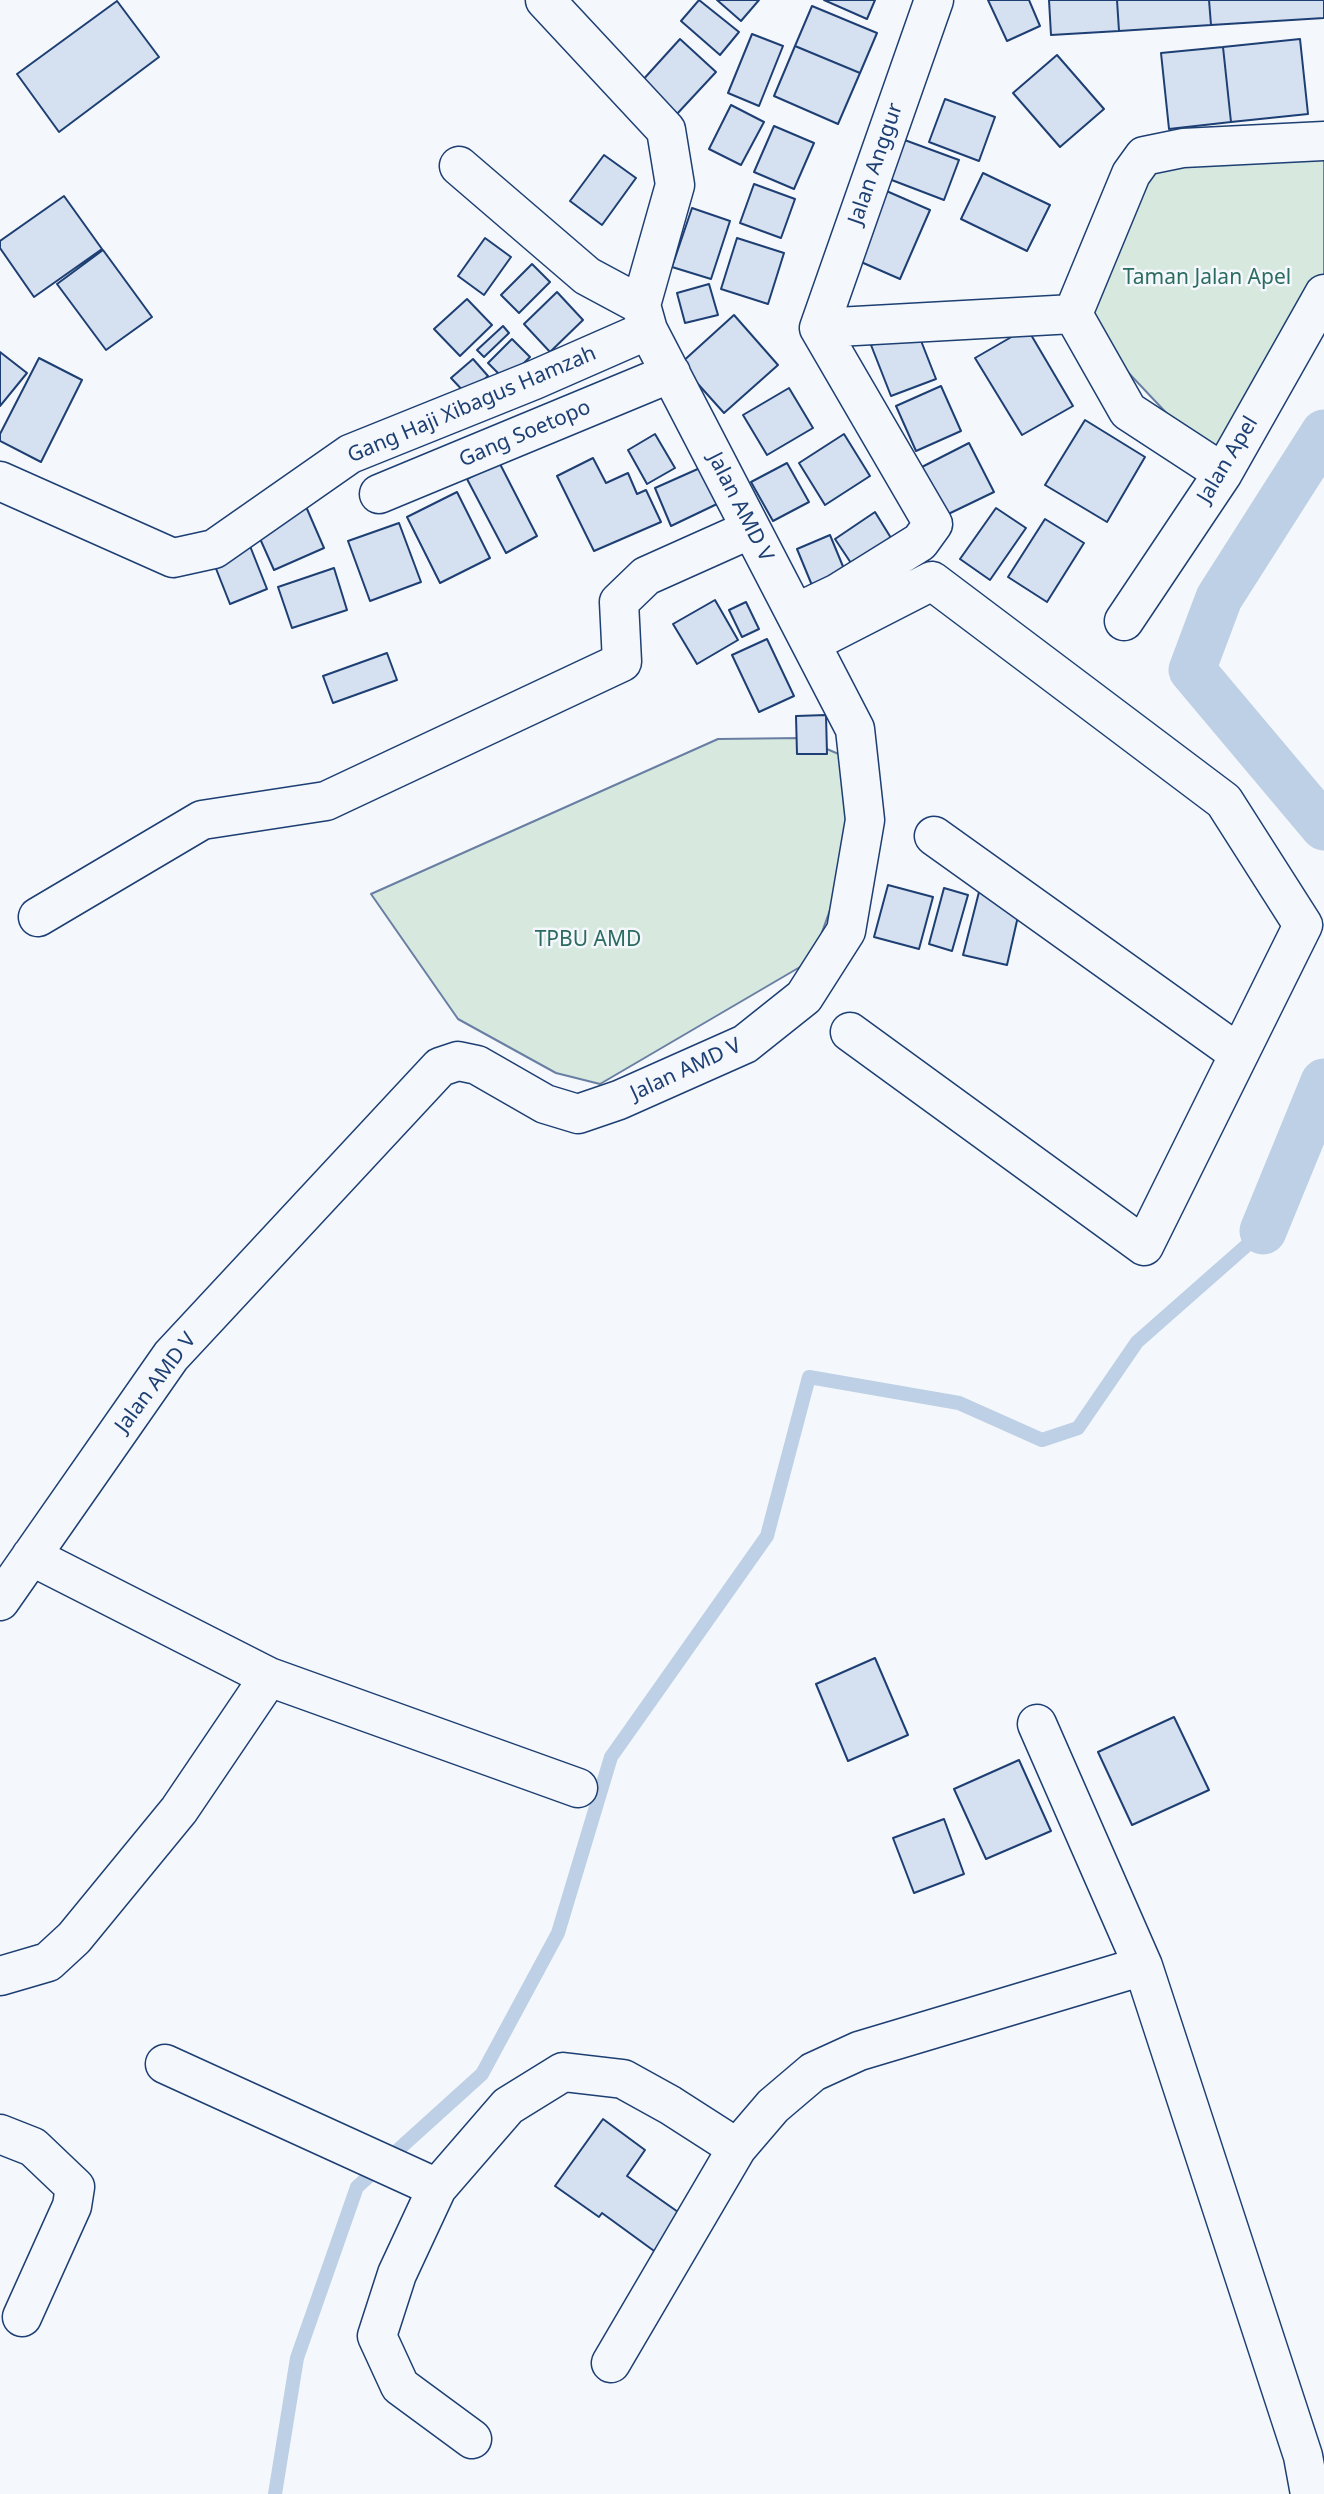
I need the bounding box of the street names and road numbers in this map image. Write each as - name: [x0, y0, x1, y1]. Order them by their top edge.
- street label: Jalan Anggur: [843, 100, 909, 228]
- street label: Gang Haji Xibagus Hamzah: [344, 341, 600, 469]
- street label: Gang Soetopo: [455, 395, 595, 473]
- street label: Jalan Apel: [1192, 412, 1264, 508]
- street label: Jalan AMD V: [702, 448, 778, 566]
- street label: Jalan AMD V: [627, 1033, 745, 1107]
- street label: Jalan AMD V: [110, 1328, 202, 1438]

